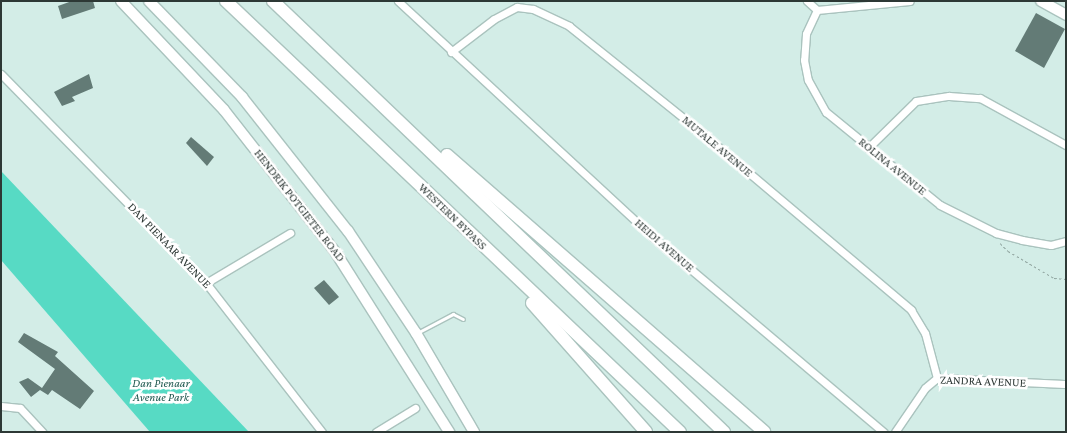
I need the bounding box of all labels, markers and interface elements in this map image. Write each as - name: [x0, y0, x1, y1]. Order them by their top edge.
- street label: MUTALE AVENUE: [679, 113, 755, 181]
- street label: ROLINA AVENUE: [855, 135, 929, 199]
- street label: HENDRIK POTGIETER ROAD: [251, 147, 347, 265]
- street label: WESTERN BYPASS: [415, 181, 489, 253]
- street label: DAN PIENAAR AVENUE: [124, 200, 214, 292]
- street label: HEIDI AVENUE: [631, 216, 697, 276]
- street label: ZANDRA AVENUE: [940, 373, 1026, 391]
- park label: Dan Pienaar Avenue Park: [132, 377, 190, 405]

